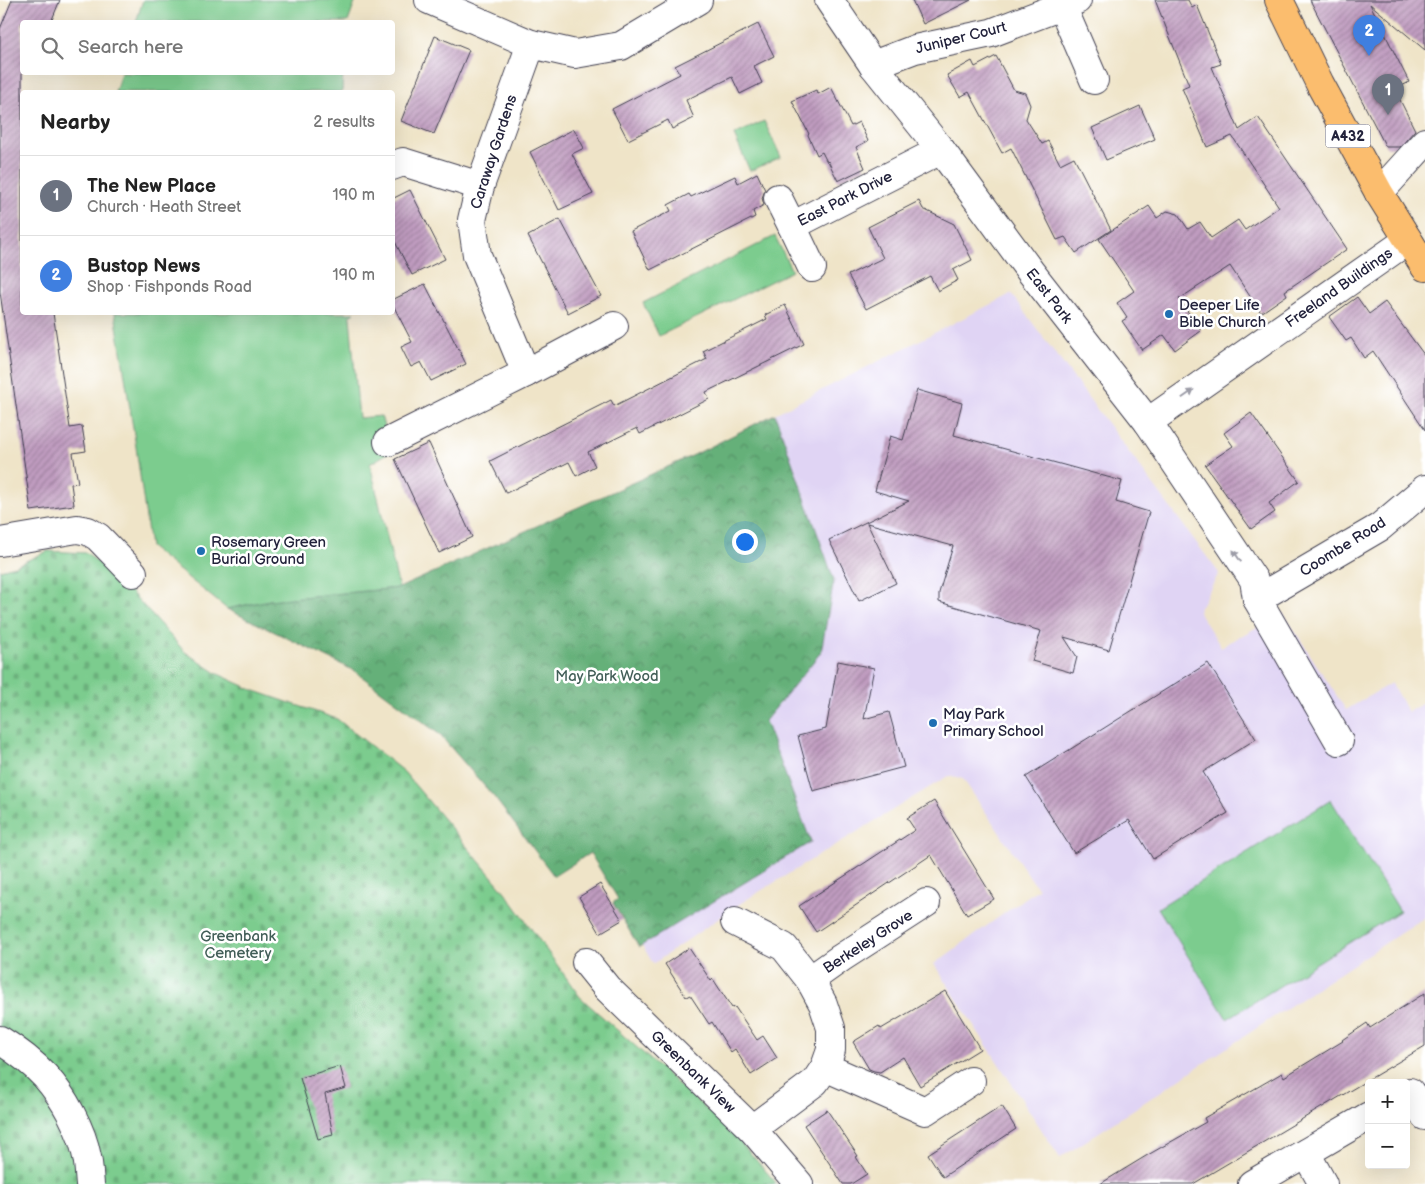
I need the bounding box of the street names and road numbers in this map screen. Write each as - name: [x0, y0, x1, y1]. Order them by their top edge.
- street label: Juniper Court: [914, 17, 1009, 58]
- street label: Caraway Gardens: [467, 92, 522, 212]
- road number: A432: [1326, 124, 1370, 148]
- street label: East Park Drive: [794, 167, 896, 231]
- street label: Freeland Buildings: [1282, 244, 1397, 332]
- street label: East Park: [1022, 265, 1077, 328]
- street label: Coombe Road: [1296, 513, 1390, 581]
- street label: Berkeley Grove: [820, 906, 917, 978]
- street label: Greenbank View: [647, 1027, 739, 1117]

